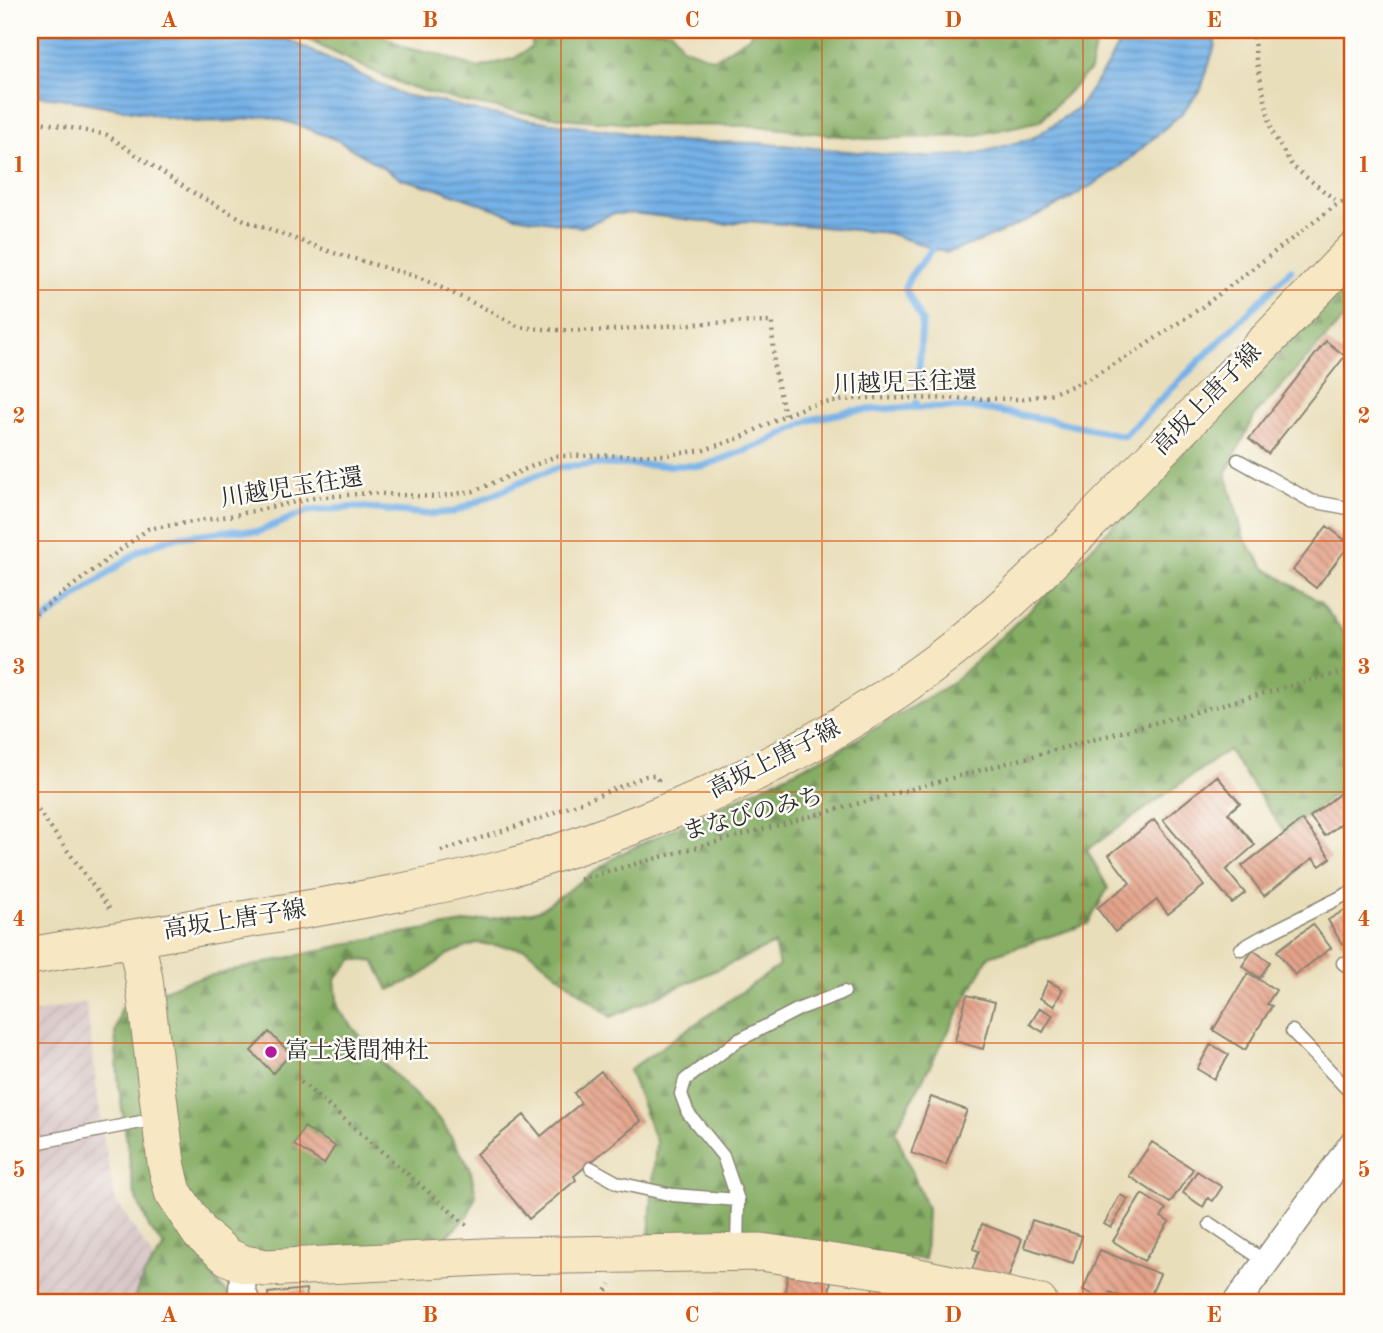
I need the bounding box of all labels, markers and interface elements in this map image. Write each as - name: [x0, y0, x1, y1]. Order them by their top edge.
- text: A: [160, 9, 178, 32]
- text: B: [422, 9, 438, 32]
- text: C: [684, 9, 700, 32]
- text: D: [944, 9, 962, 32]
- text: E: [1206, 9, 1222, 32]
- text: 1: [12, 154, 26, 177]
- text: 1: [1357, 154, 1371, 177]
- street label: 高坂上唐子線: [1147, 338, 1267, 460]
- street label: 川越児玉往還: [833, 366, 977, 399]
- text: 2: [12, 405, 26, 428]
- text: 2: [1357, 405, 1371, 428]
- street label: 川越児玉往還: [219, 463, 365, 512]
- text: 3: [12, 656, 26, 679]
- text: 3: [1357, 656, 1371, 679]
- street label: 高坂上唐子線: [704, 714, 845, 803]
- street label: まなびのみち: [680, 783, 826, 845]
- street label: 高坂上唐子線: [162, 895, 308, 944]
- text: 4: [12, 908, 26, 931]
- text: 4: [1357, 908, 1371, 931]
- place label: 富士浅間神社: [285, 1037, 429, 1064]
- marker: 富士浅間神社: [263, 1044, 279, 1060]
- text: 5: [12, 1159, 26, 1182]
- text: 5: [1357, 1159, 1371, 1182]
- text: A: [160, 1304, 178, 1327]
- text: B: [422, 1304, 438, 1327]
- text: C: [684, 1304, 700, 1327]
- text: D: [944, 1304, 962, 1327]
- text: E: [1206, 1304, 1222, 1327]

